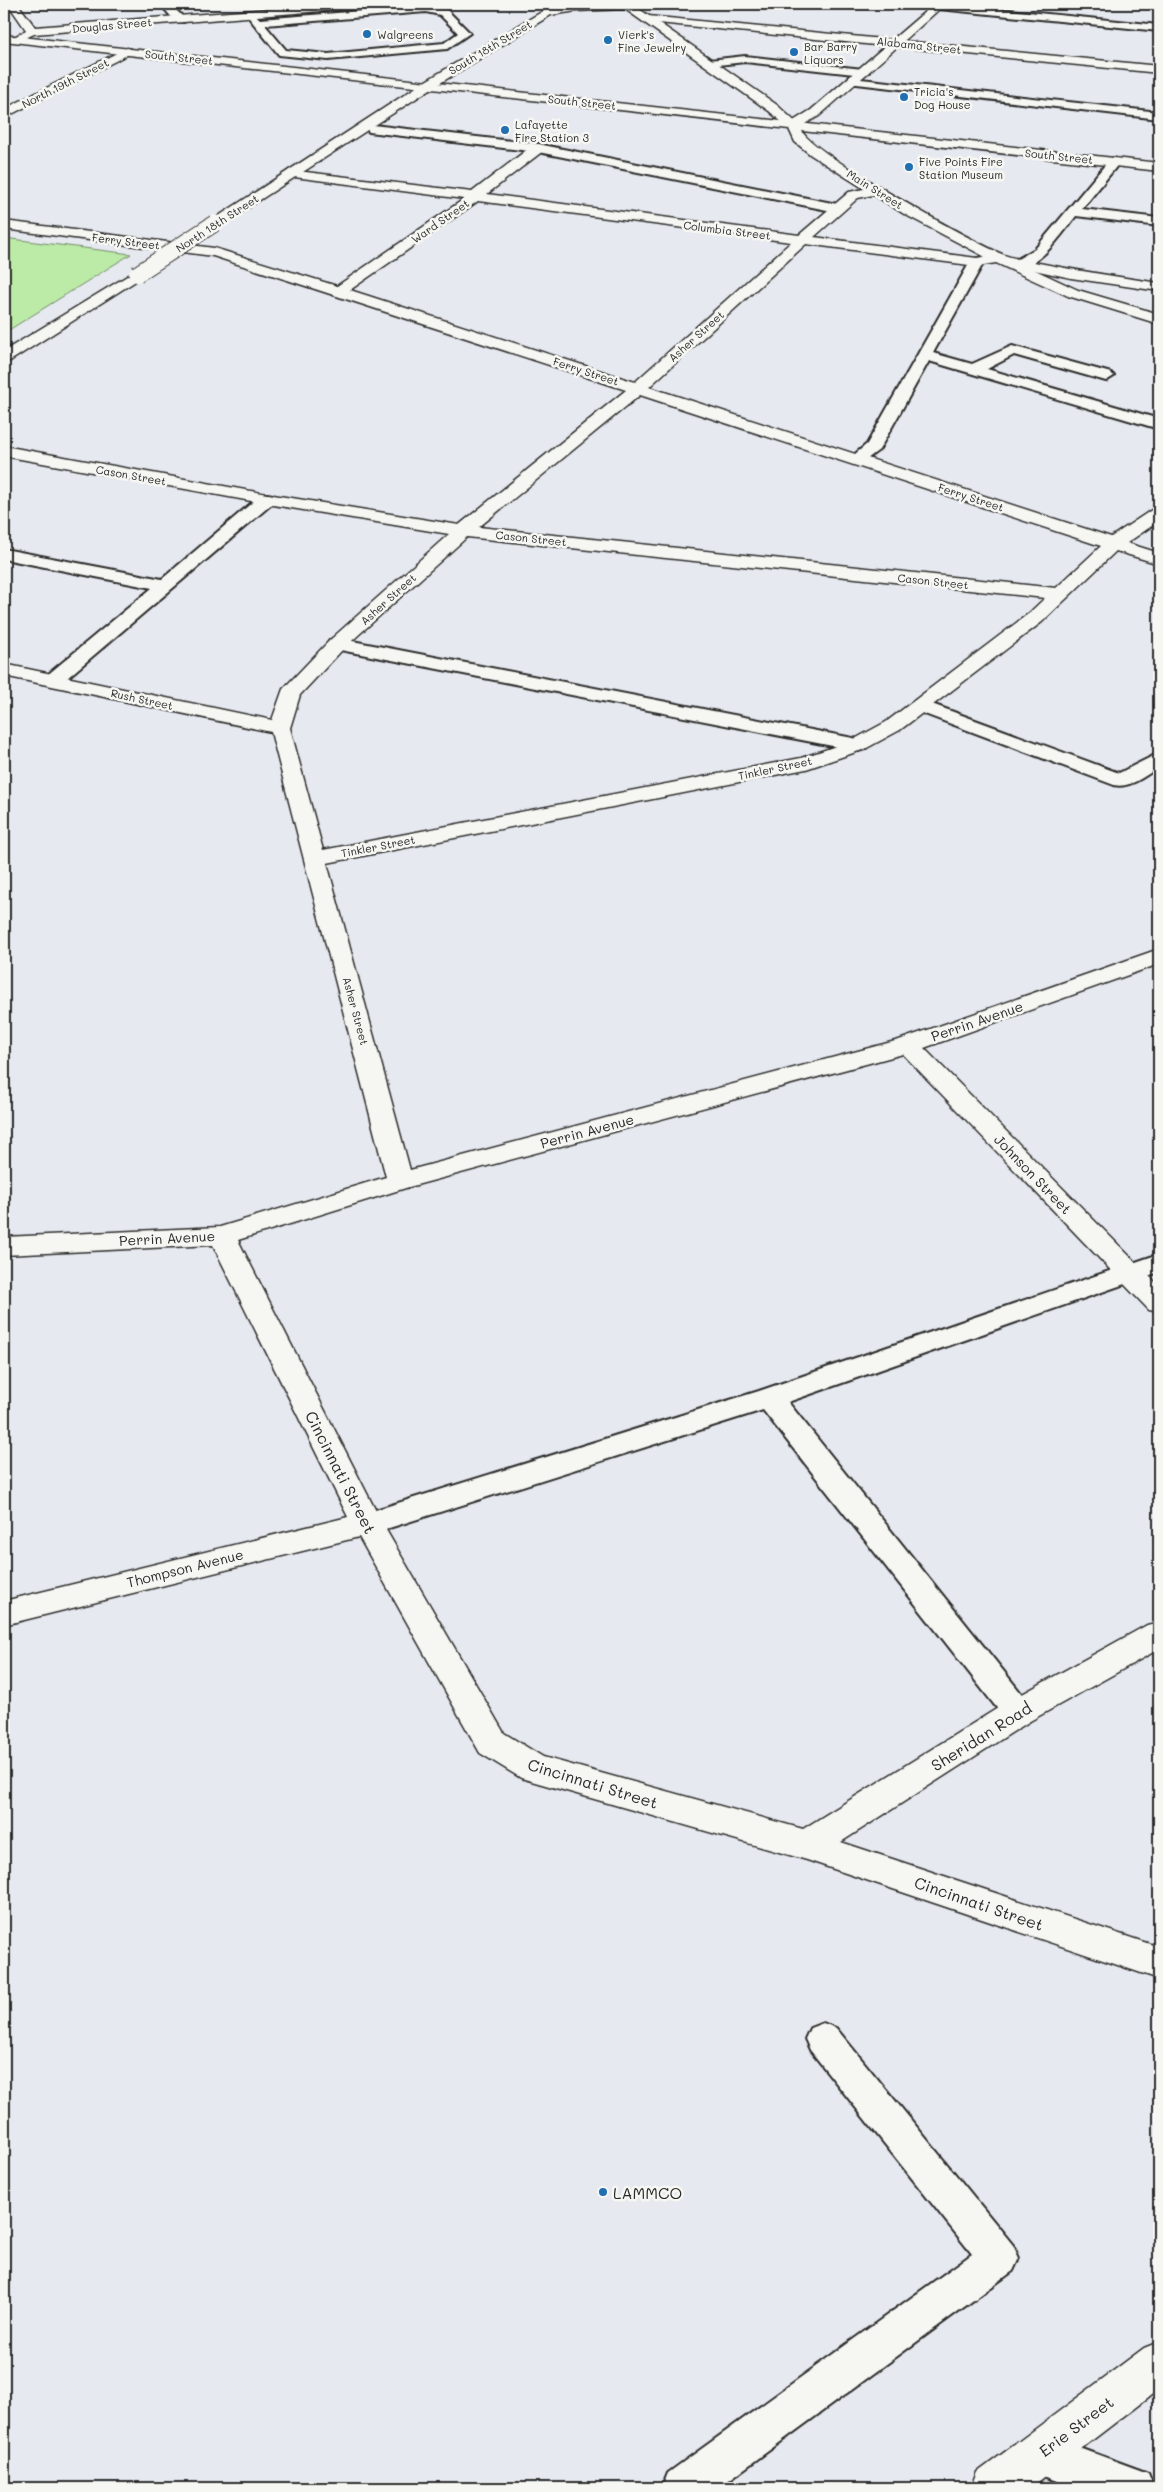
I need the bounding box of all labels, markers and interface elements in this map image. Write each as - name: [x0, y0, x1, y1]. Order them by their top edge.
- street label: Douglas Street: [72, 14, 153, 36]
- street label: South 18th Street: [446, 16, 534, 78]
- place label: Walgreens: [377, 27, 433, 42]
- place label: Vierk's Fine Jewelry: [618, 27, 686, 55]
- marker: Walgreens: [361, 28, 373, 40]
- street label: Alabama Street: [876, 33, 962, 57]
- marker: Vierk's Fine Jewelry: [602, 34, 614, 46]
- place label: Bar Barry Liquors: [804, 39, 857, 67]
- street label: South Street: [144, 46, 214, 68]
- marker: Bar Barry Liquors: [788, 46, 800, 58]
- street label: North 19th Street: [19, 55, 111, 111]
- place label: Tricia's Dog House: [914, 84, 971, 112]
- street label: South Street: [547, 91, 617, 113]
- marker: Tricia's Dog House: [898, 91, 910, 103]
- place label: Lafayette Fire Station 3: [515, 117, 590, 145]
- marker: Lafayette Fire Station 3: [499, 124, 511, 136]
- street label: South Street: [1024, 145, 1094, 167]
- place label: Five Points Fire Station Museum: [919, 154, 1003, 182]
- marker: Five Points Fire Station Museum: [903, 161, 915, 173]
- street label: Main Street: [844, 166, 906, 212]
- street label: North 18th Street: [173, 191, 261, 255]
- street label: Ward Street: [408, 195, 472, 247]
- street label: Columbia Street: [683, 217, 772, 243]
- street label: Ferry Street: [91, 229, 161, 253]
- street label: Asher Street: [665, 307, 727, 365]
- street label: Ferry Street: [551, 353, 621, 389]
- street label: Cason Street: [95, 461, 168, 489]
- street label: Ferry Street: [936, 479, 1006, 515]
- street label: Cason Street: [495, 527, 567, 549]
- street label: Asher Street: [357, 570, 419, 628]
- street label: Cason Street: [897, 570, 969, 592]
- street label: Rush Street: [110, 685, 175, 713]
- street label: Tinkler Street: [737, 753, 813, 783]
- street label: Tinkler Street: [340, 831, 416, 861]
- street label: Asher Street: [340, 975, 372, 1047]
- street label: Perrin Avenue: [928, 996, 1026, 1046]
- street label: Perrin Avenue: [538, 1109, 636, 1153]
- street label: Johnson Street: [990, 1130, 1076, 1218]
- street label: Perrin Avenue: [118, 1226, 216, 1250]
- street label: Cincinnati Street: [301, 1407, 381, 1537]
- street label: Thompson Avenue: [125, 1544, 245, 1592]
- street label: Sheridan Road: [927, 1697, 1035, 1775]
- street label: Cincinnati Street: [525, 1753, 661, 1813]
- street label: Cincinnati Street: [912, 1871, 1046, 1935]
- place label: LAMMCO: [613, 2182, 682, 2203]
- marker: LAMMCO: [597, 2186, 609, 2198]
- street label: Erie Street: [1035, 2391, 1117, 2461]

